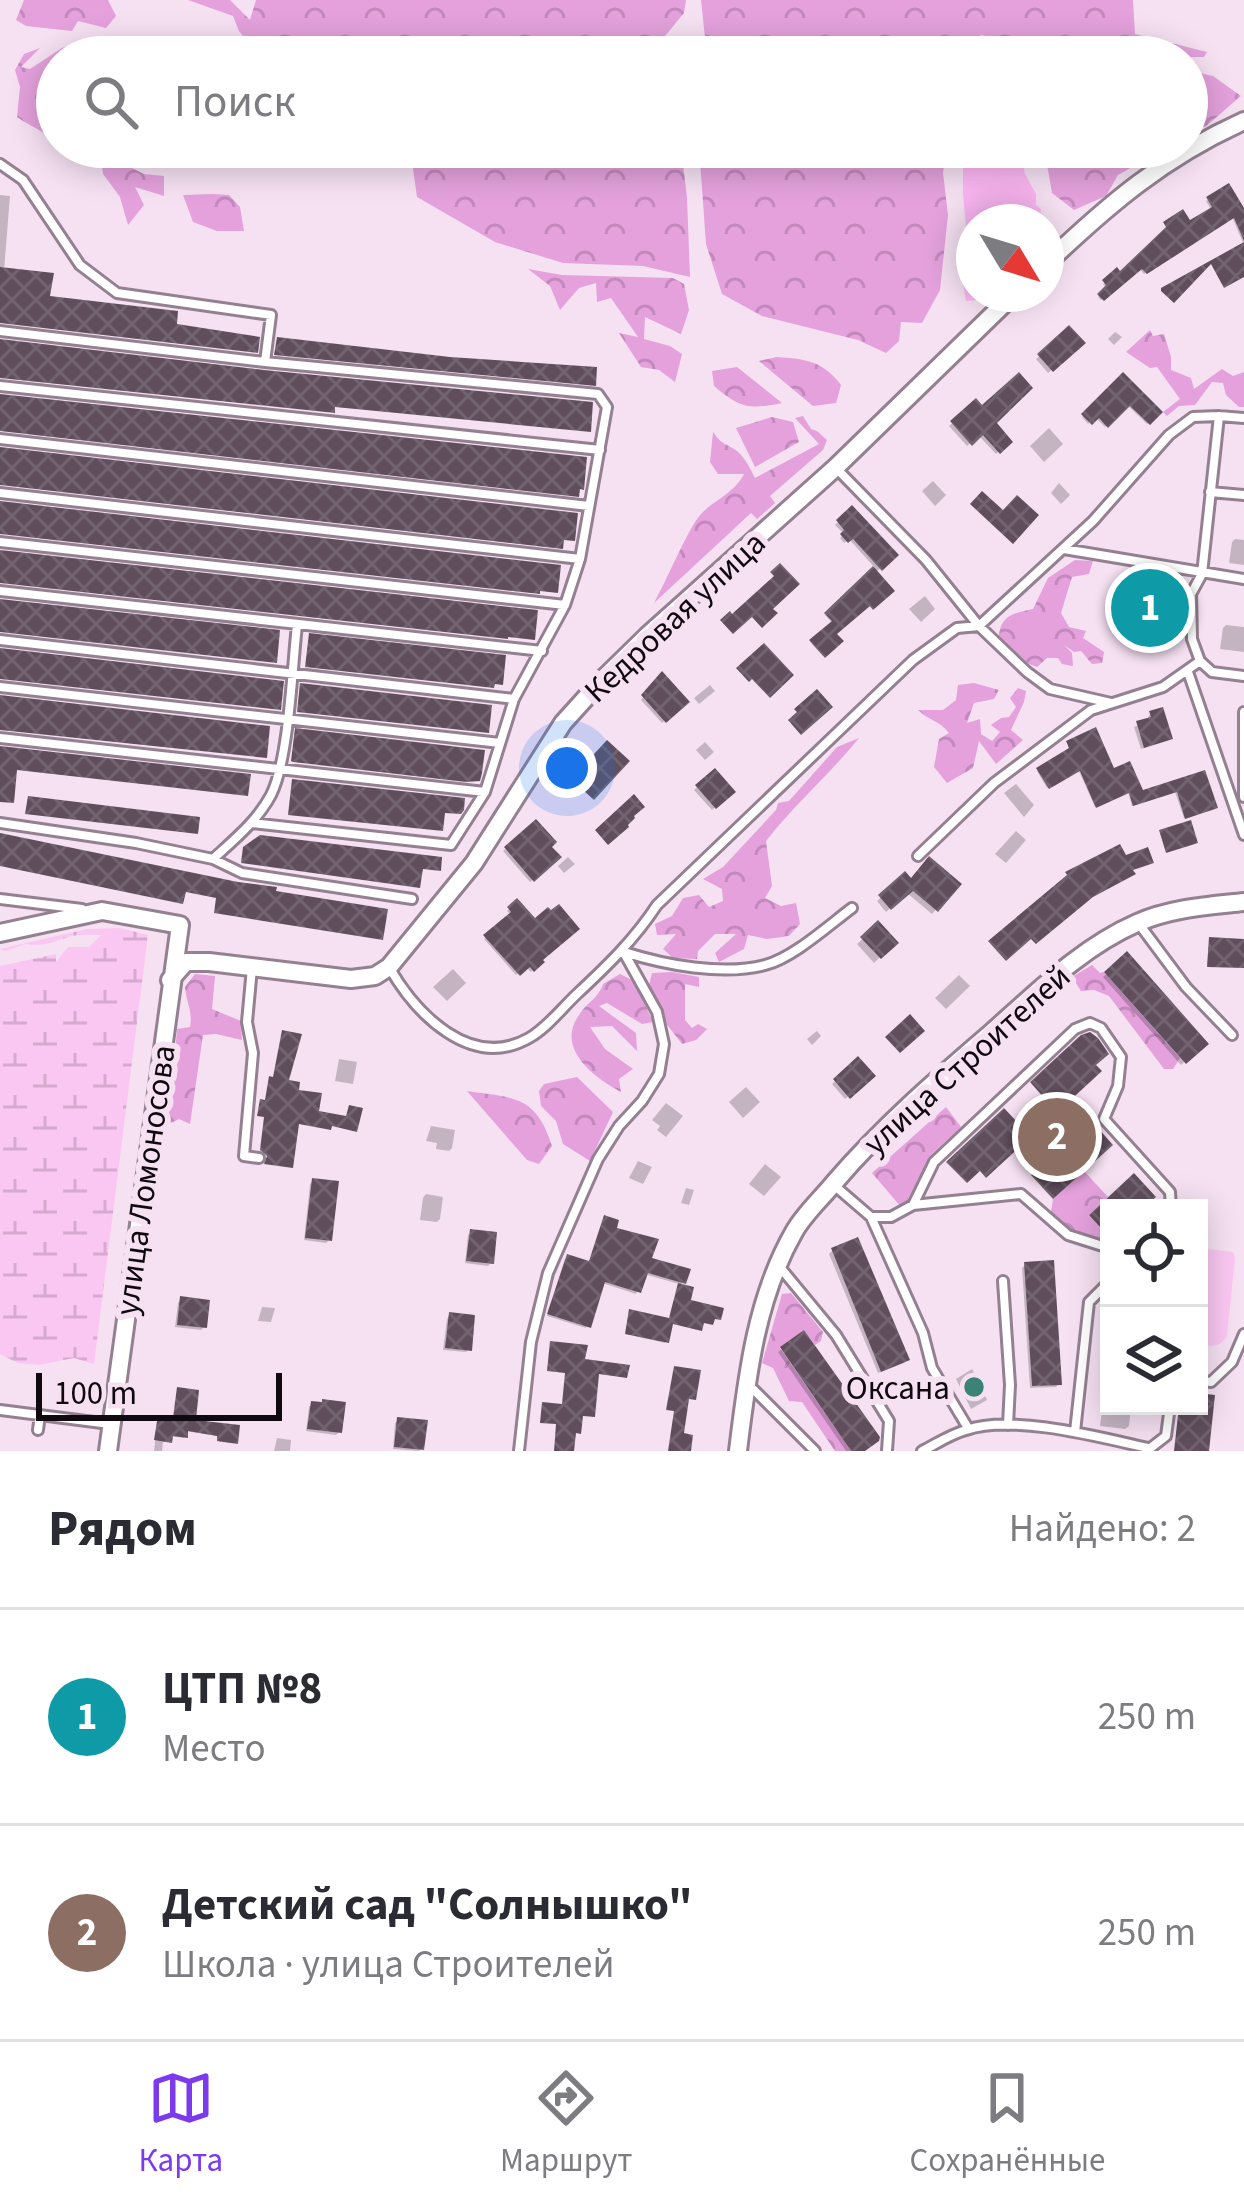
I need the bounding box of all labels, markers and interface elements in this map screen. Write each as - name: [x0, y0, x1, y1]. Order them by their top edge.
- search box: [36, 36, 1208, 168]
- icon: search: [78, 69, 144, 135]
- text: Поиск: [174, 70, 296, 134]
- north arrow: [956, 204, 1064, 312]
- street label: Кедровая улица: [574, 521, 776, 714]
- pin: 1: [1111, 563, 1189, 653]
- your location: [537, 738, 597, 798]
- street label: улица Строителей: [853, 954, 1081, 1166]
- street label: улица Ломоносова: [103, 1042, 188, 1318]
- pin: 2: [1018, 1092, 1096, 1182]
- map controls: [1100, 1199, 1208, 1415]
- button: locate: [1100, 1199, 1208, 1307]
- button: layers: [1100, 1307, 1208, 1415]
- place label: Оксана: [846, 1365, 950, 1412]
- scale bar: [36, 1367, 282, 1420]
- text: 100 m: [54, 1370, 137, 1417]
- marker: Оксана: [961, 1374, 987, 1400]
- text: Рядом: [48, 1493, 197, 1565]
- text: Найдено: 2: [1009, 1501, 1196, 1557]
- text: ЦТП №8: [162, 1657, 322, 1721]
- text: 1: [77, 1689, 97, 1745]
- text: 250 m: [1098, 1689, 1196, 1745]
- text: Место: [162, 1721, 266, 1777]
- text: Детский сад "Солнышко": [162, 1873, 692, 1937]
- text: 2: [77, 1905, 97, 1961]
- text: 250 m: [1098, 1905, 1196, 1961]
- text: Школа · улица Строителей: [162, 1937, 614, 1993]
- tab: Карта: [138, 2065, 223, 2184]
- tab: Маршрут: [500, 2065, 633, 2184]
- tab: Сохранённые: [910, 2065, 1105, 2184]

